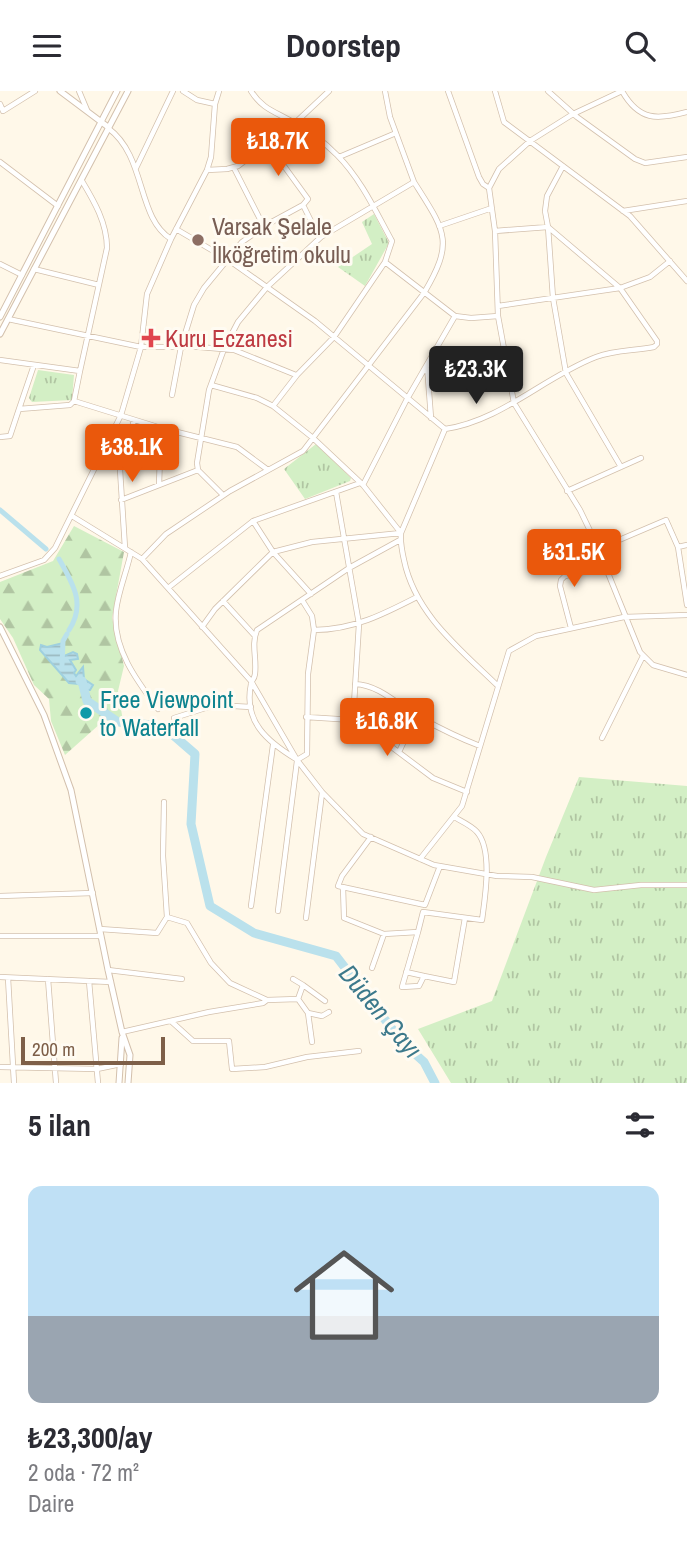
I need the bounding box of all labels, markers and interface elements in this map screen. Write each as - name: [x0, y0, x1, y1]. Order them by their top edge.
- text: Doorstep: [286, 24, 401, 67]
- icon: menu: [28, 27, 66, 65]
- icon: search: [621, 27, 659, 65]
- pin: ₺18.7K: [221, 119, 335, 178]
- text: ₺18.7K: [247, 125, 309, 156]
- place label: Varsak Şelale İlköğretim okulu: [212, 210, 351, 270]
- marker: Varsak Şelale İlköğretim okulu: [190, 232, 206, 248]
- place label: Kuru Eczanesi: [165, 322, 293, 354]
- marker: Kuru Eczanesi: [143, 330, 159, 346]
- pin: ₺23.3K: [419, 347, 533, 406]
- text: ₺23.3K: [445, 353, 507, 384]
- pin: ₺38.1K: [75, 425, 189, 484]
- text: ₺38.1K: [101, 431, 163, 462]
- pin: ₺31.5K: [517, 529, 631, 589]
- text: ₺31.5K: [543, 536, 605, 567]
- place label: Free Viewpoint to Waterfall: [100, 683, 234, 743]
- pin: ₺16.8K: [330, 699, 444, 758]
- marker: Free Viewpoint to Waterfall: [78, 705, 94, 721]
- text: ₺16.8K: [356, 705, 418, 736]
- water label: Düden Çayı: [331, 957, 431, 1065]
- scale bar: [21, 1034, 164, 1066]
- text: 200 m: [32, 1036, 75, 1062]
- text: 5 ilan: [28, 1105, 91, 1145]
- icon: filters: [621, 1106, 659, 1144]
- icon: home: [281, 1232, 407, 1358]
- text: ₺23,300/ay: [28, 1417, 152, 1457]
- text: 2 oda · 72 m²: [28, 1457, 139, 1488]
- text: Daire: [28, 1488, 74, 1519]

